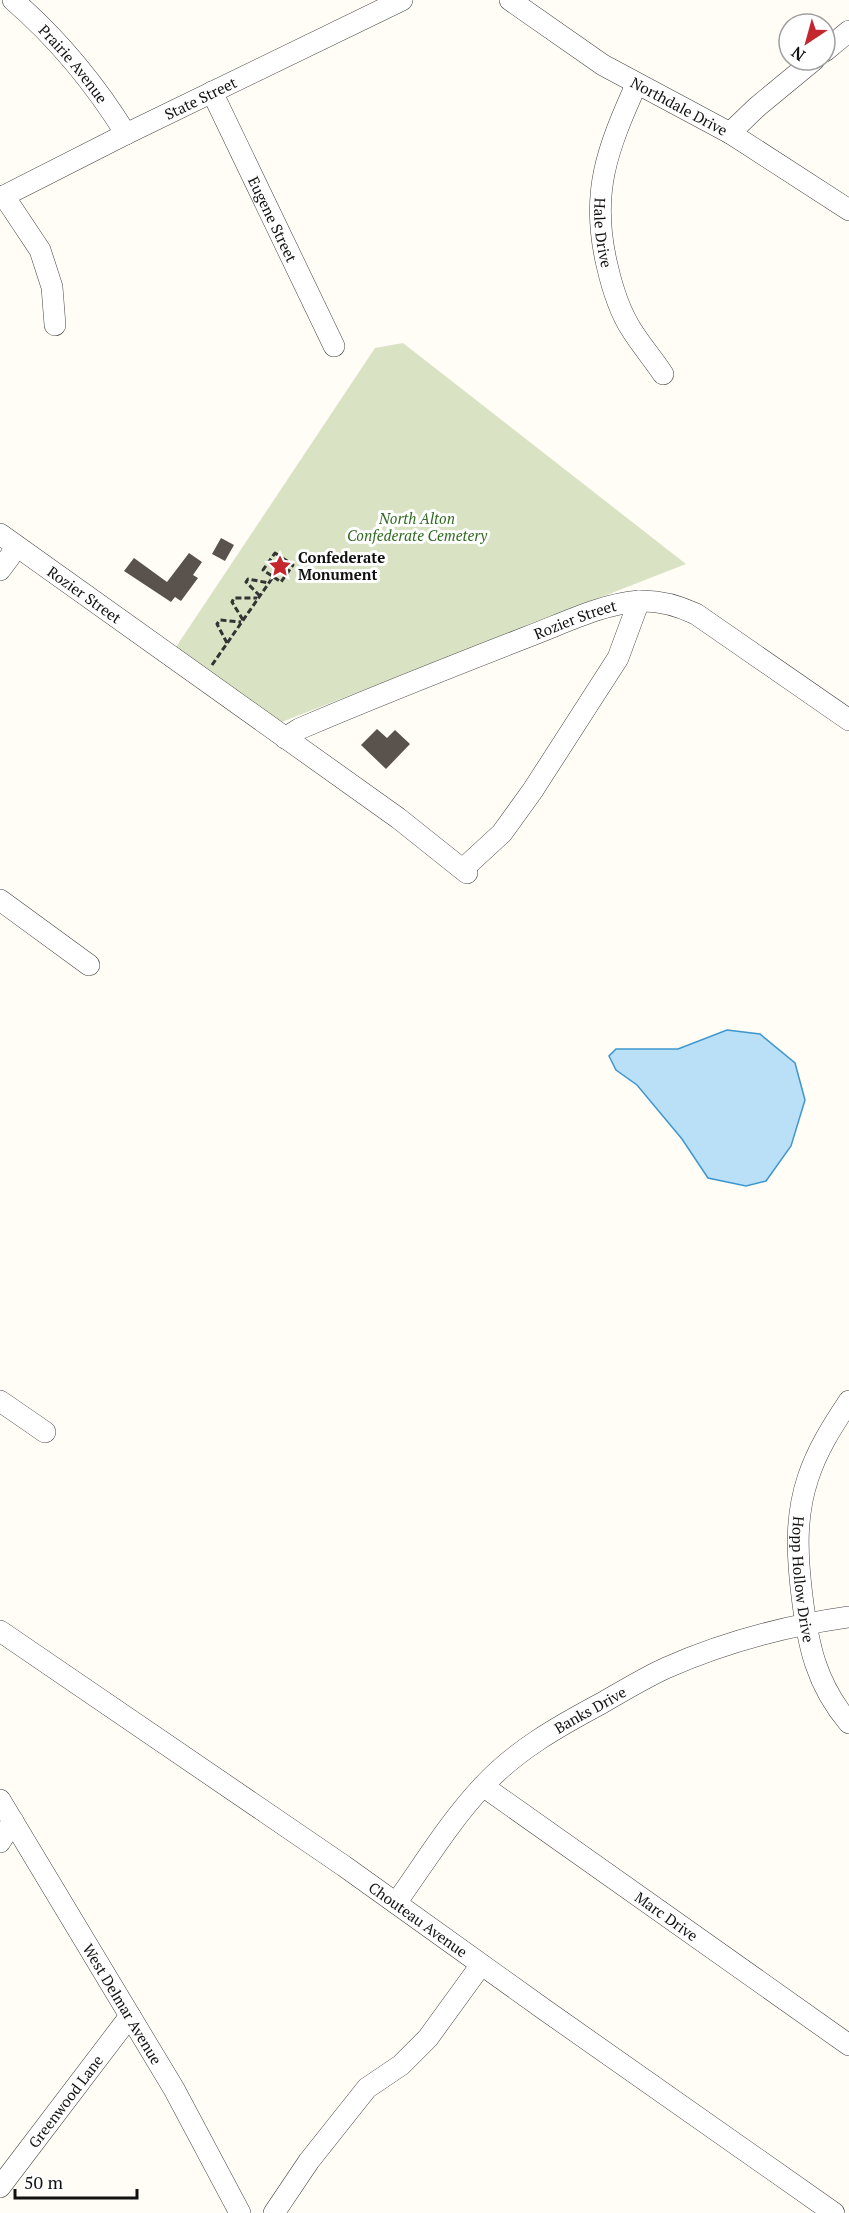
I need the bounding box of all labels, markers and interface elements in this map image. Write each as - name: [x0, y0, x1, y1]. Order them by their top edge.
- north arrow: [777, 12, 837, 72]
- street label: Prairie Avenue: [35, 20, 112, 107]
- text: N: [787, 42, 810, 67]
- street label: State Street: [161, 72, 240, 124]
- street label: Northdale Drive: [627, 72, 731, 140]
- street label: Eugene Street: [244, 173, 302, 266]
- street label: Hale Drive: [590, 197, 617, 270]
- park label: North Alton Confederate Cemetery: [347, 508, 488, 545]
- place label: Confederate Monument: [298, 547, 385, 584]
- place icon: Confederate Monument: [267, 553, 293, 579]
- street label: Rozier Street: [44, 561, 126, 628]
- street label: Rozier Street: [531, 595, 619, 643]
- street label: Hopp Hollow Drive: [788, 1515, 819, 1644]
- street label: Banks Drive: [550, 1681, 629, 1738]
- street label: Chouteau Avenue: [365, 1877, 472, 1962]
- street label: Marc Drive: [631, 1887, 702, 1945]
- street label: West Delmar Avenue: [79, 1940, 167, 2068]
- street label: Greenwood Lane: [24, 2050, 107, 2152]
- scale bar: [15, 2162, 136, 2200]
- text: 50 m: [24, 2170, 64, 2194]

